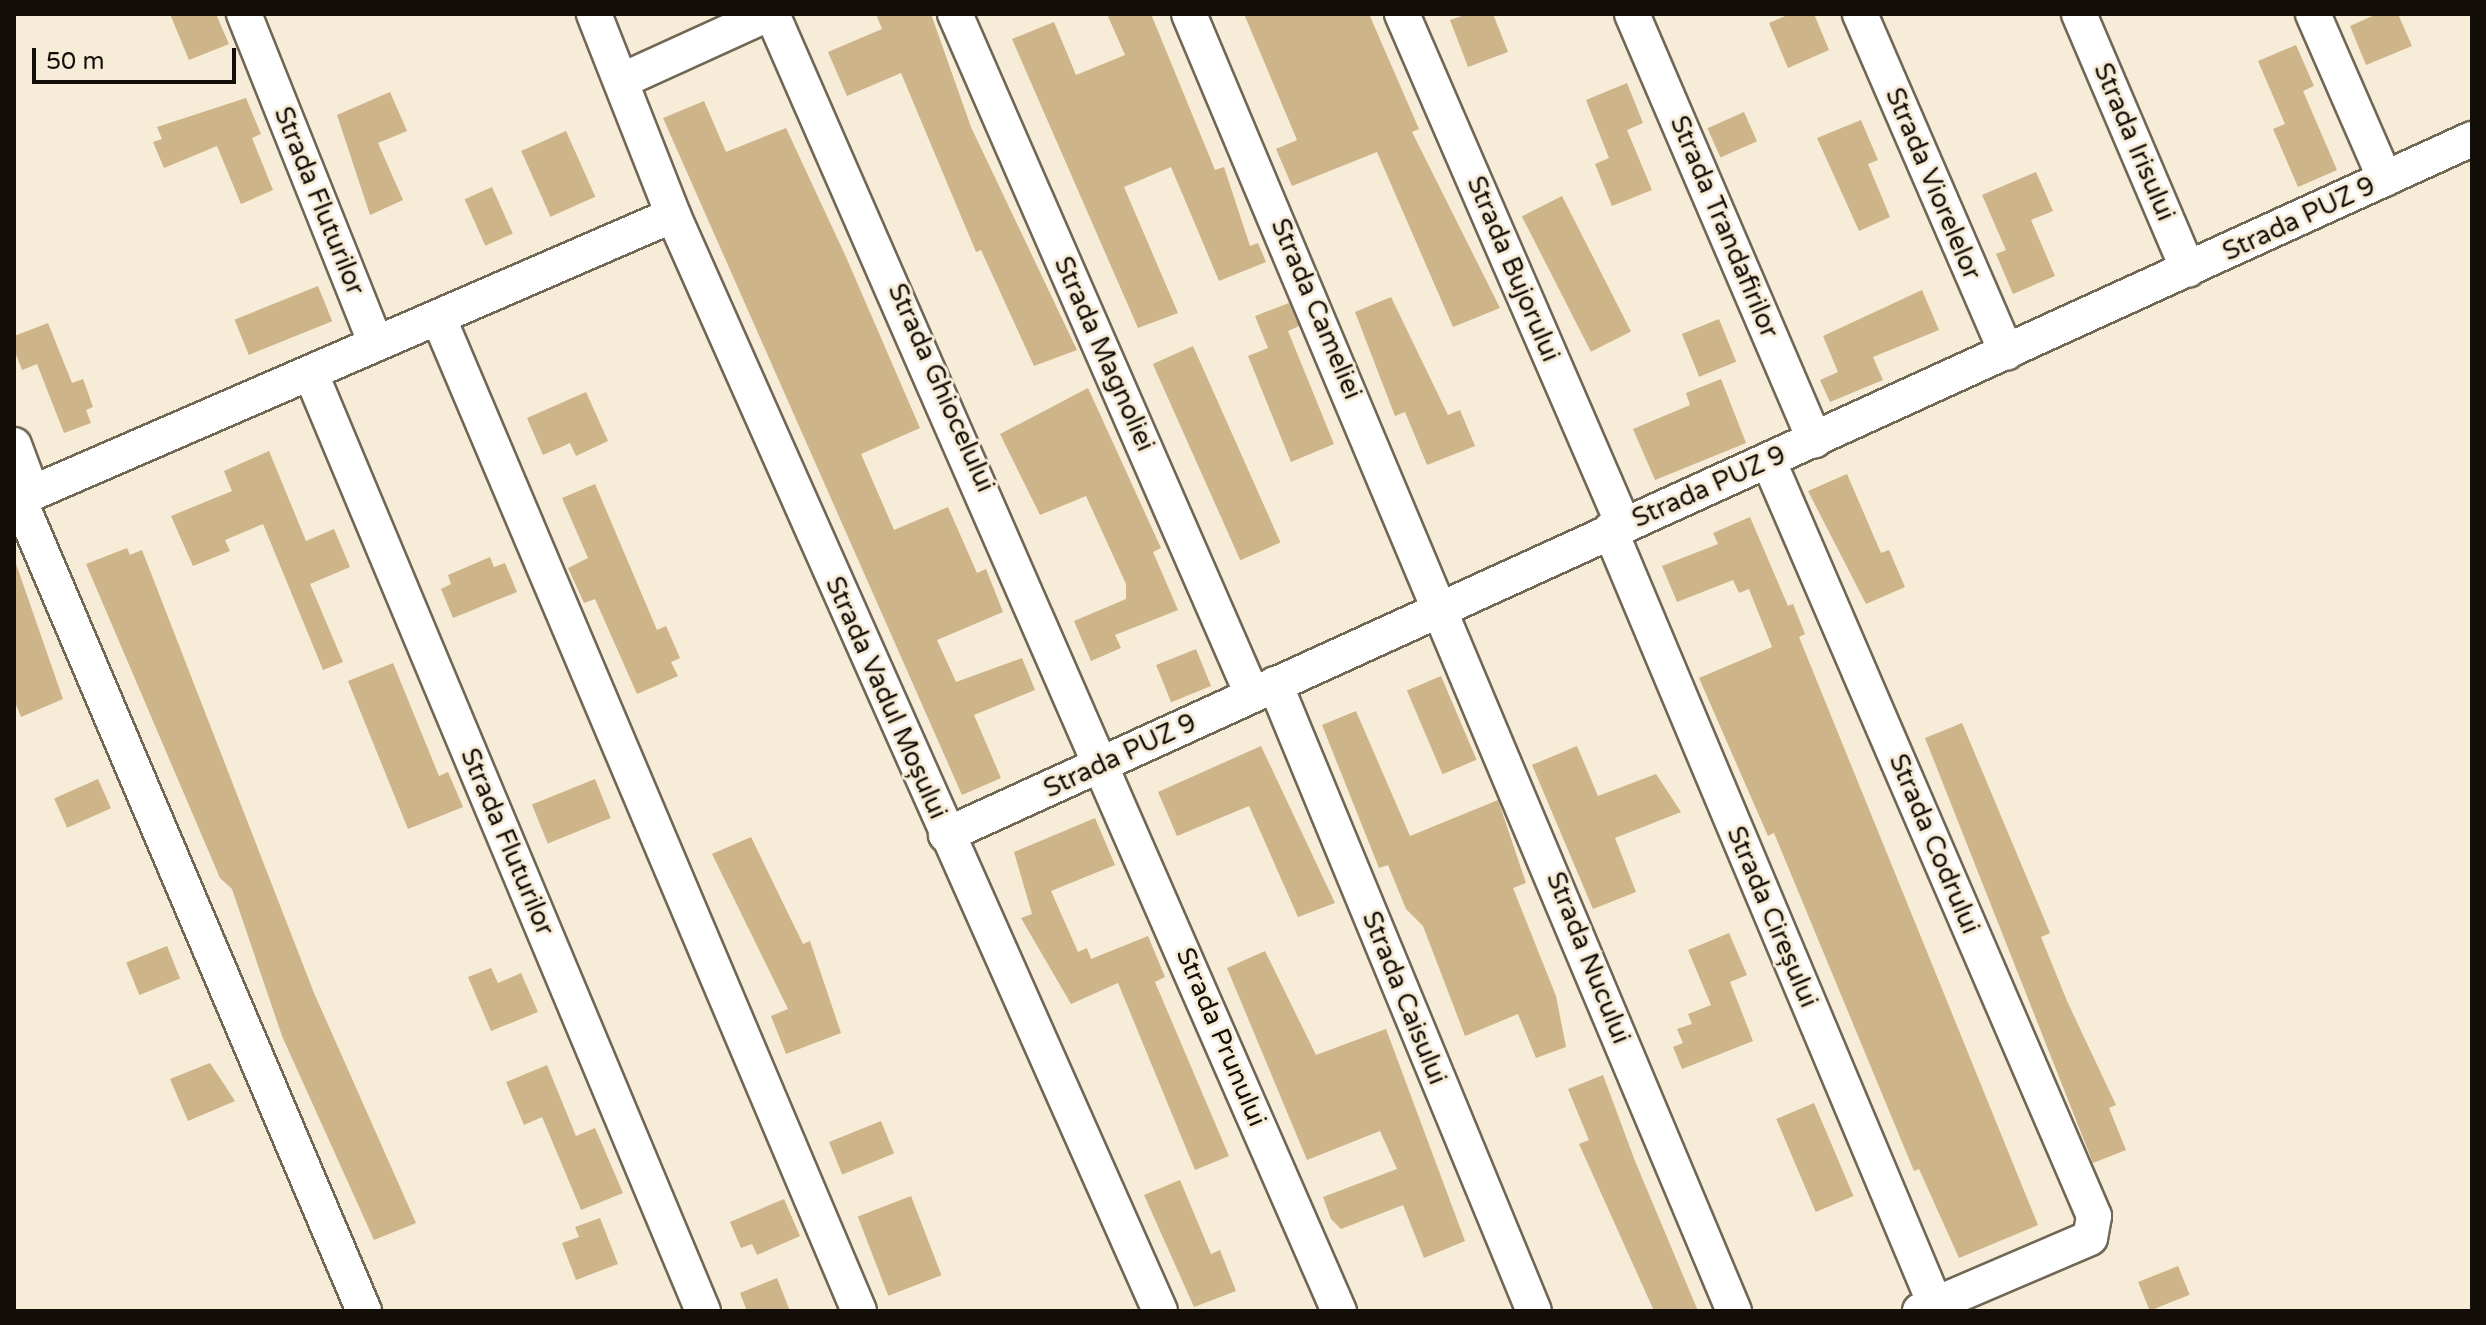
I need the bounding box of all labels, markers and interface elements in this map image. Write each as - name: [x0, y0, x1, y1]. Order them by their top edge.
- scale bar: [36, 32, 240, 82]
- text: 50 m: [46, 47, 104, 76]
- street label: Strada Irisului: [2087, 58, 2181, 226]
- street label: Strada Viorelelor: [1878, 83, 1988, 285]
- street label: Strada Fluturilor: [267, 102, 371, 300]
- street label: Strada Trandafirilor: [1663, 111, 1785, 343]
- street label: Strada PUZ 9: [2218, 170, 2380, 268]
- street label: Strada Bujorului: [1460, 172, 1566, 366]
- street label: Strada Cameliei: [1264, 214, 1368, 404]
- street label: Strada Magnoliei: [1047, 252, 1161, 456]
- street label: Strada Ghiocelului: [881, 279, 1001, 497]
- street label: Strada PUZ 9: [1627, 439, 1791, 535]
- street label: Strada Vadul Moșului: [818, 572, 954, 824]
- street label: Strada PUZ 9: [1039, 707, 1201, 805]
- street label: Strada Fluturilor: [454, 744, 560, 940]
- street label: Strada Codrului: [1882, 749, 1986, 939]
- street label: Strada Cireșului: [1720, 822, 1824, 1012]
- street label: Strada Nucului: [1539, 868, 1637, 1048]
- street label: Strada Caisului: [1355, 907, 1453, 1089]
- street label: Strada Prunului: [1169, 943, 1273, 1131]

